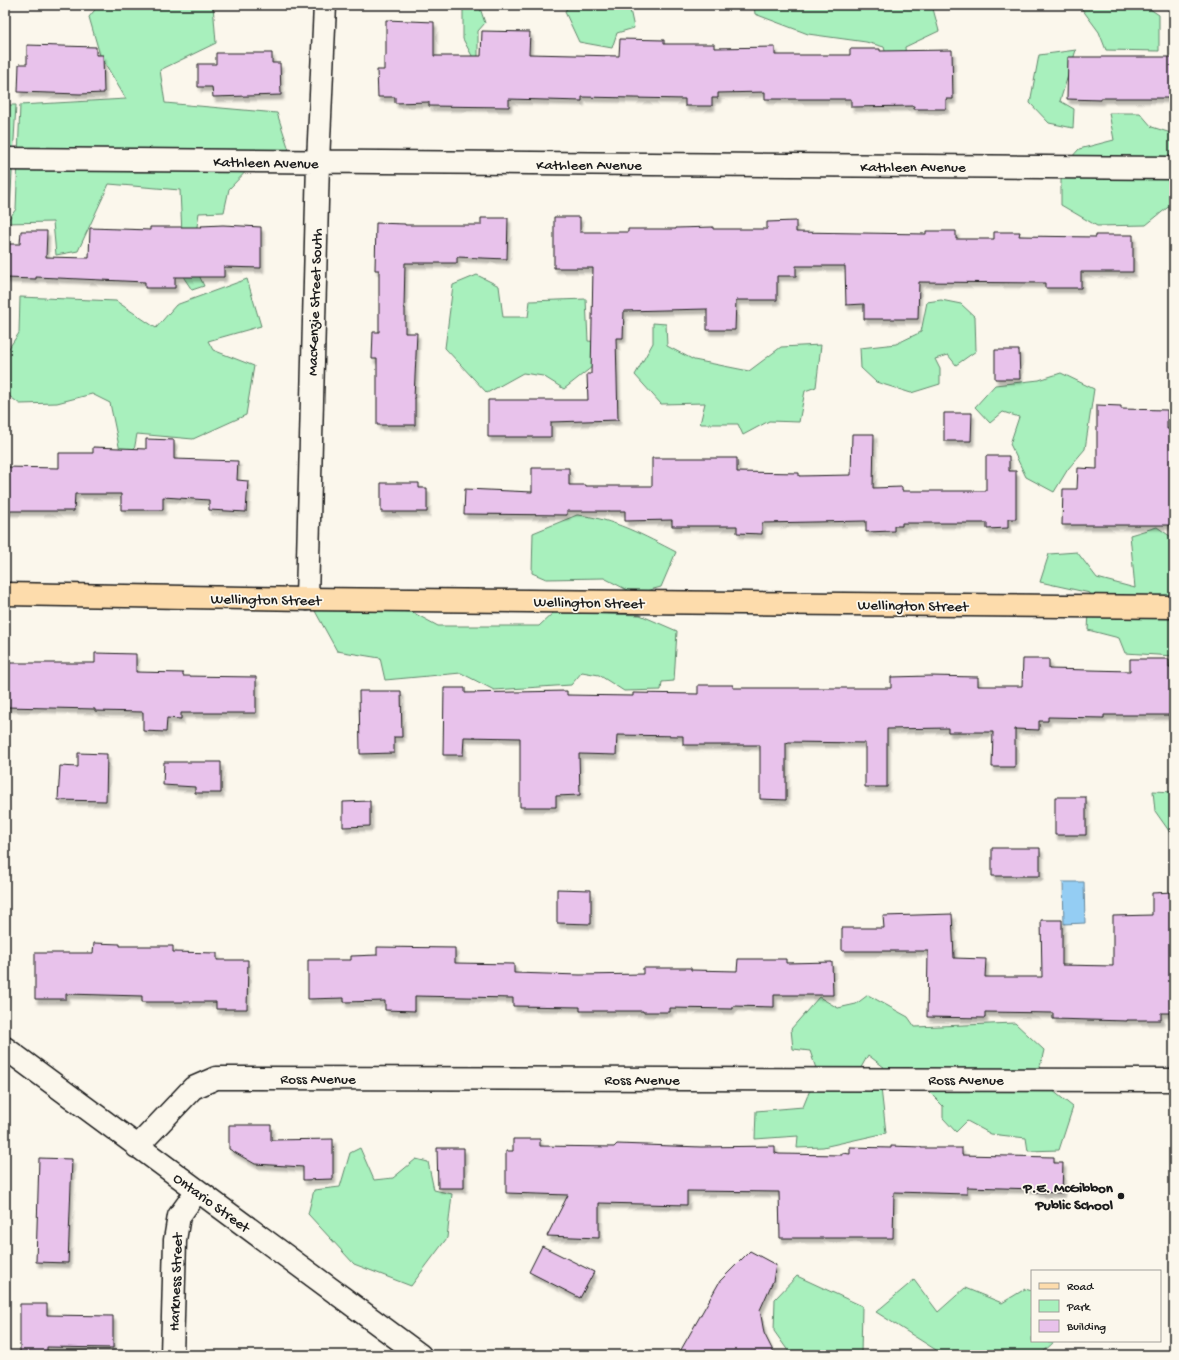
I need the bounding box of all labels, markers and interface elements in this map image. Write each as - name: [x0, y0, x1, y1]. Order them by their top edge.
- street label: Kathleen Avenue: [213, 154, 319, 174]
- street label: Kathleen Avenue: [536, 157, 642, 175]
- street label: Kathleen Avenue: [860, 159, 966, 177]
- street label: MacKenzie Street South: [304, 228, 328, 376]
- street label: Wellington Street: [211, 591, 323, 611]
- street label: Wellington Street: [534, 594, 646, 614]
- street label: Wellington Street: [858, 597, 970, 617]
- street label: Ross Avenue: [280, 1071, 356, 1089]
- street label: Ross Avenue: [604, 1072, 680, 1090]
- street label: Ross Avenue: [928, 1072, 1004, 1090]
- street label: Ontario Street: [169, 1170, 254, 1239]
- place label: P.E. McGibbon Public School: [1022, 1180, 1114, 1215]
- marker: P.E. McGibbon Public School: [1116, 1191, 1126, 1201]
- street label: Harkness Street: [166, 1231, 188, 1332]
- legend: [1031, 1270, 1161, 1342]
- text: Road: [1067, 1281, 1094, 1295]
- text: Park: [1066, 1301, 1092, 1315]
- text: Building: [1066, 1321, 1106, 1335]

